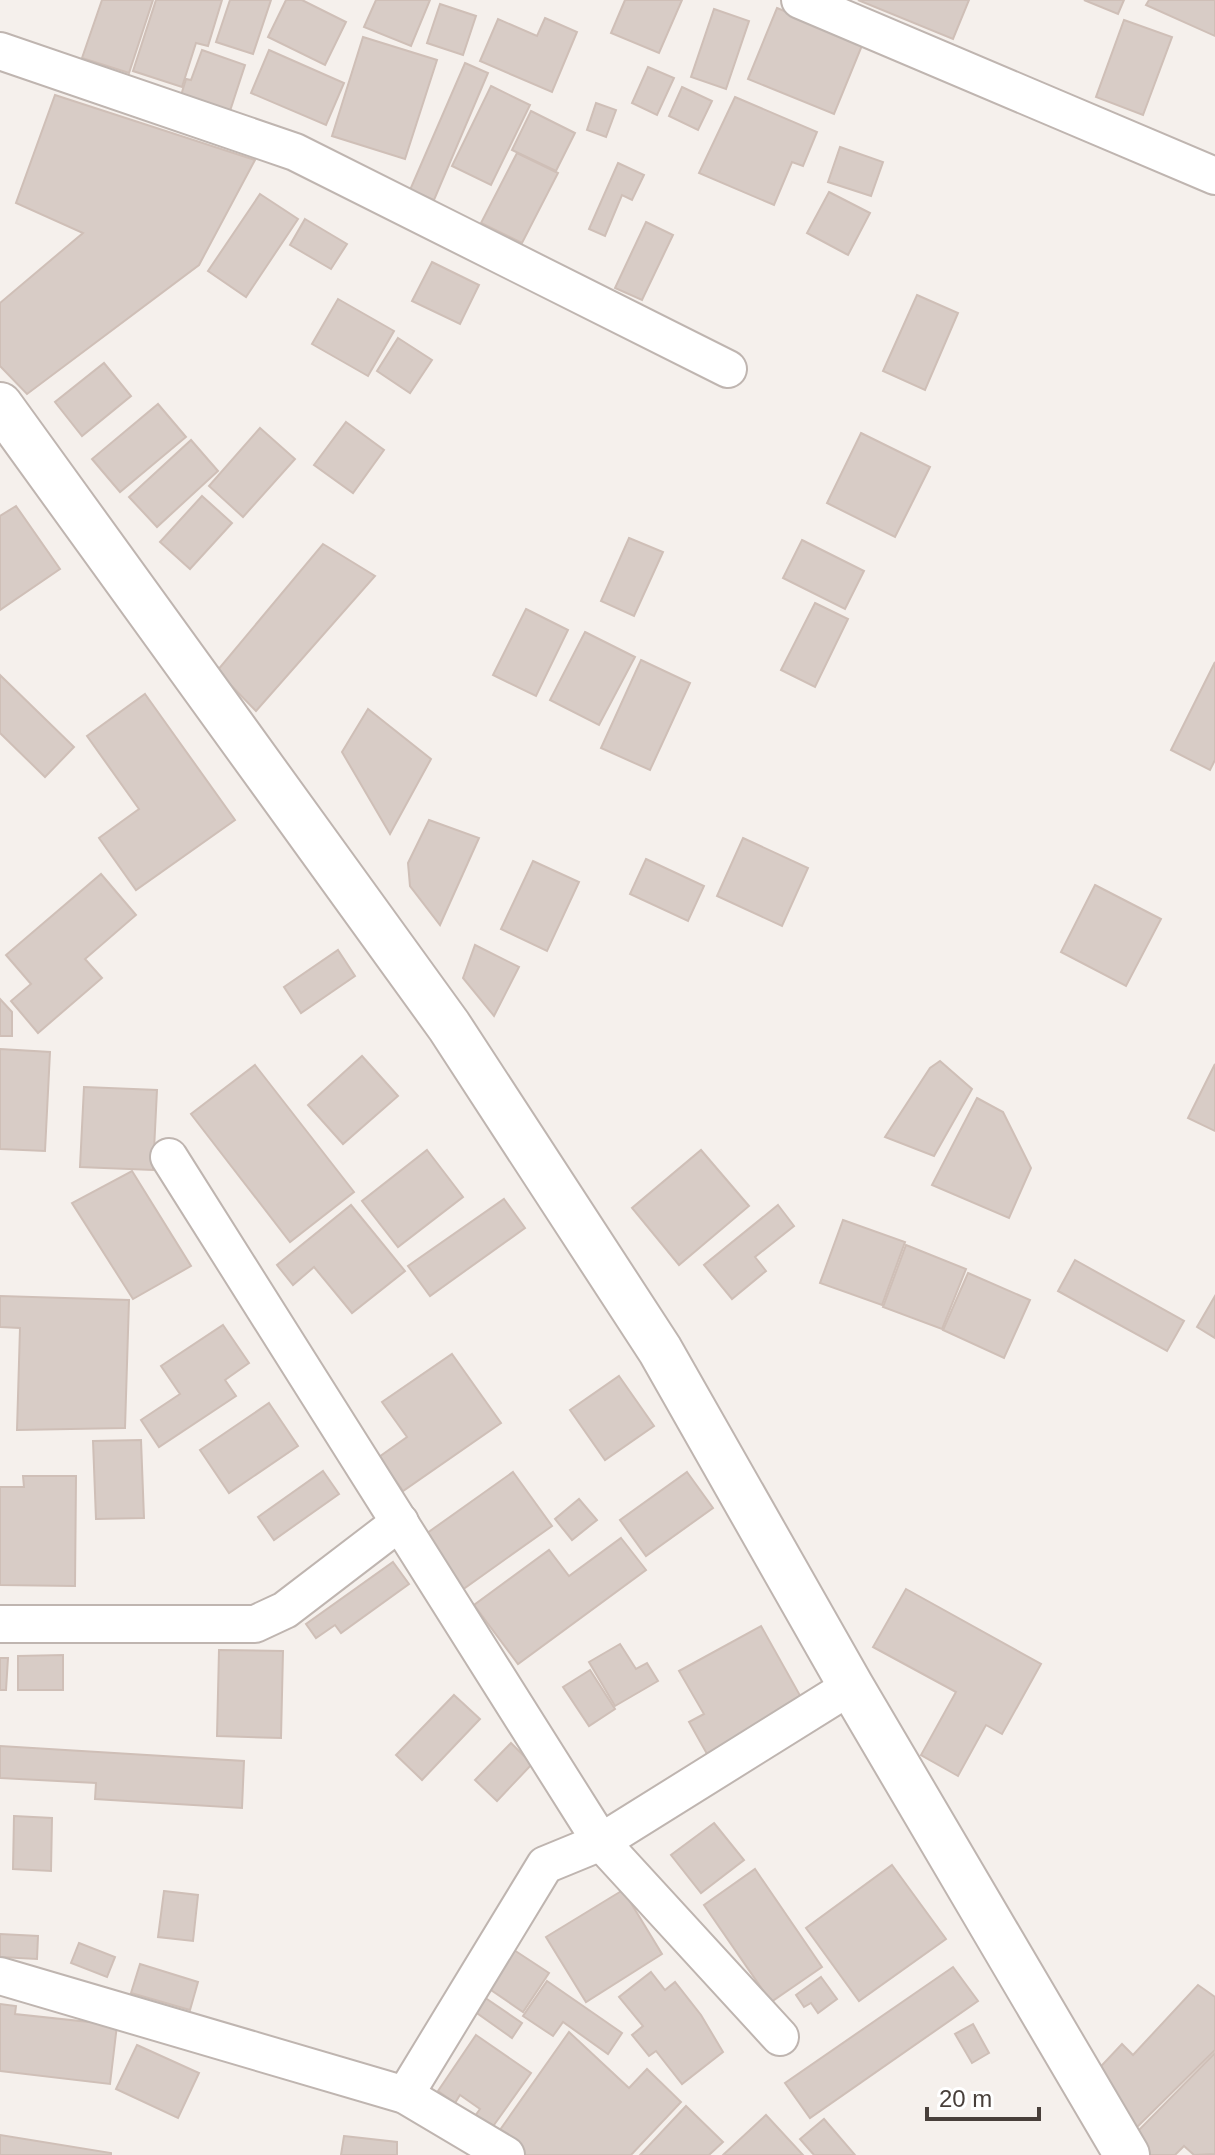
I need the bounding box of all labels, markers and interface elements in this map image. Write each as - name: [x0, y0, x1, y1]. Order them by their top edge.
- scale bar: [927, 2071, 1039, 2121]
- text: 20 m: [939, 2085, 992, 2112]

